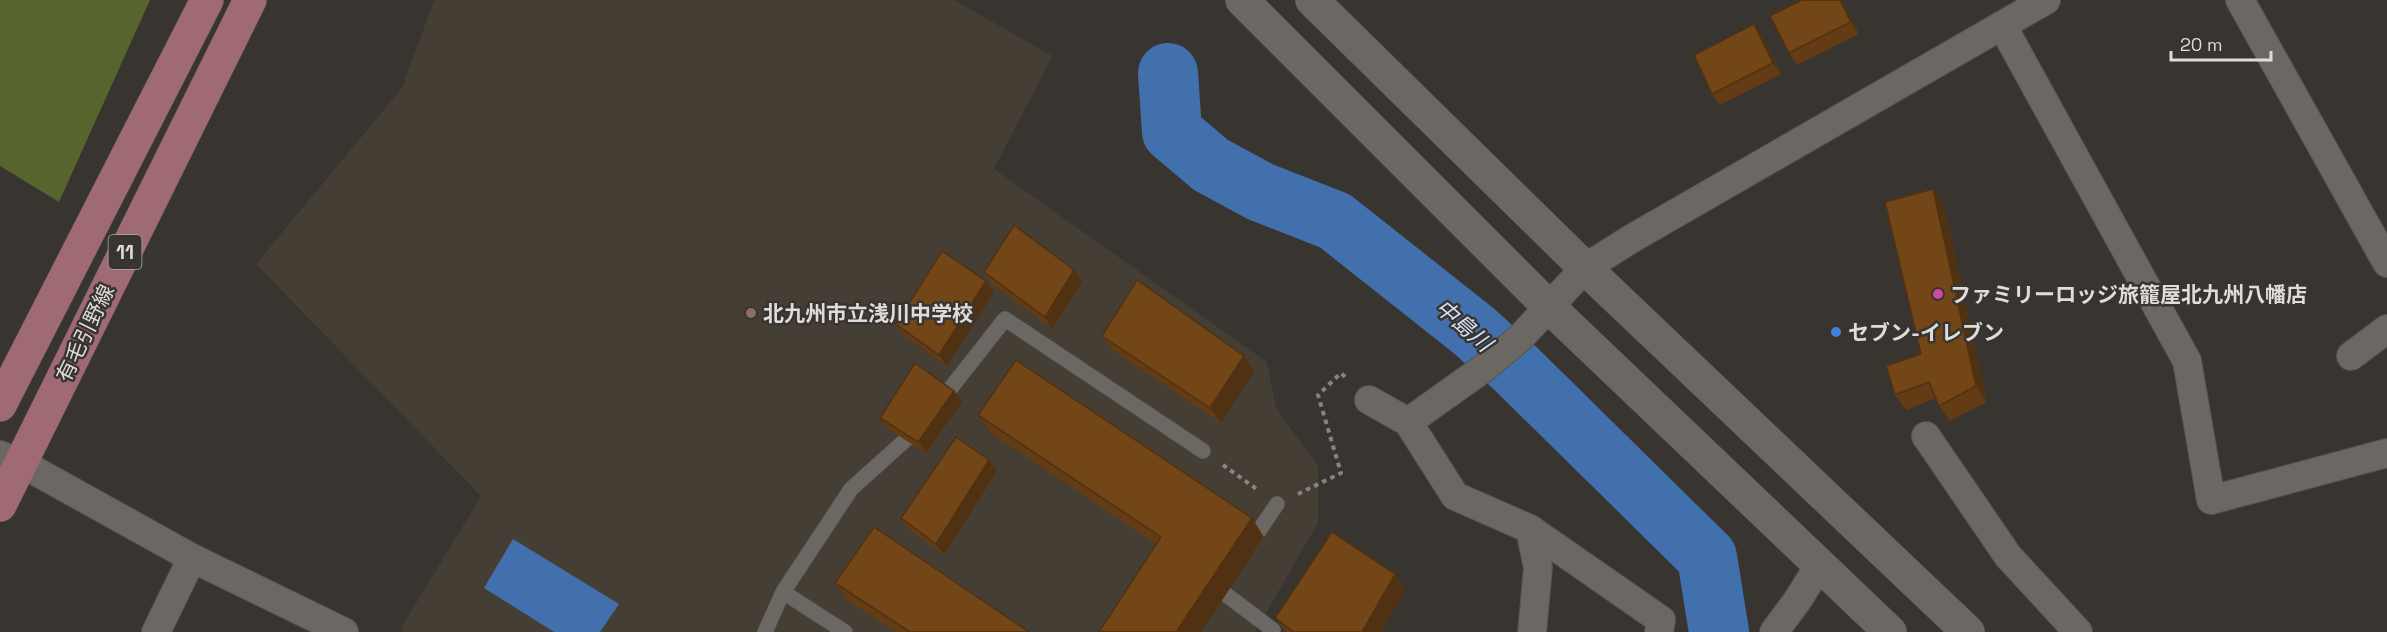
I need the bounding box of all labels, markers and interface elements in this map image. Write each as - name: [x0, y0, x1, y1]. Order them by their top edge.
- scale bar: [2171, 24, 2272, 62]
- text: 20 m: [2180, 33, 2223, 56]
- road number: 11: [108, 235, 142, 269]
- street label: 有毛引野線: [50, 280, 120, 386]
- place label: ファミリーロッジ旅籠屋北九州八幡店: [1950, 281, 2307, 308]
- marker: ファミリーロッジ旅籠屋北九州八幡店: [1931, 287, 1945, 301]
- water label: 中島川: [1430, 293, 1500, 359]
- place label: 北九州市立浅川中学校: [763, 300, 973, 327]
- marker: 北九州市立浅川中学校: [744, 306, 758, 320]
- place label: セブン-イレブン: [1848, 319, 2004, 346]
- marker: セブン-イレブン: [1829, 325, 1843, 339]

